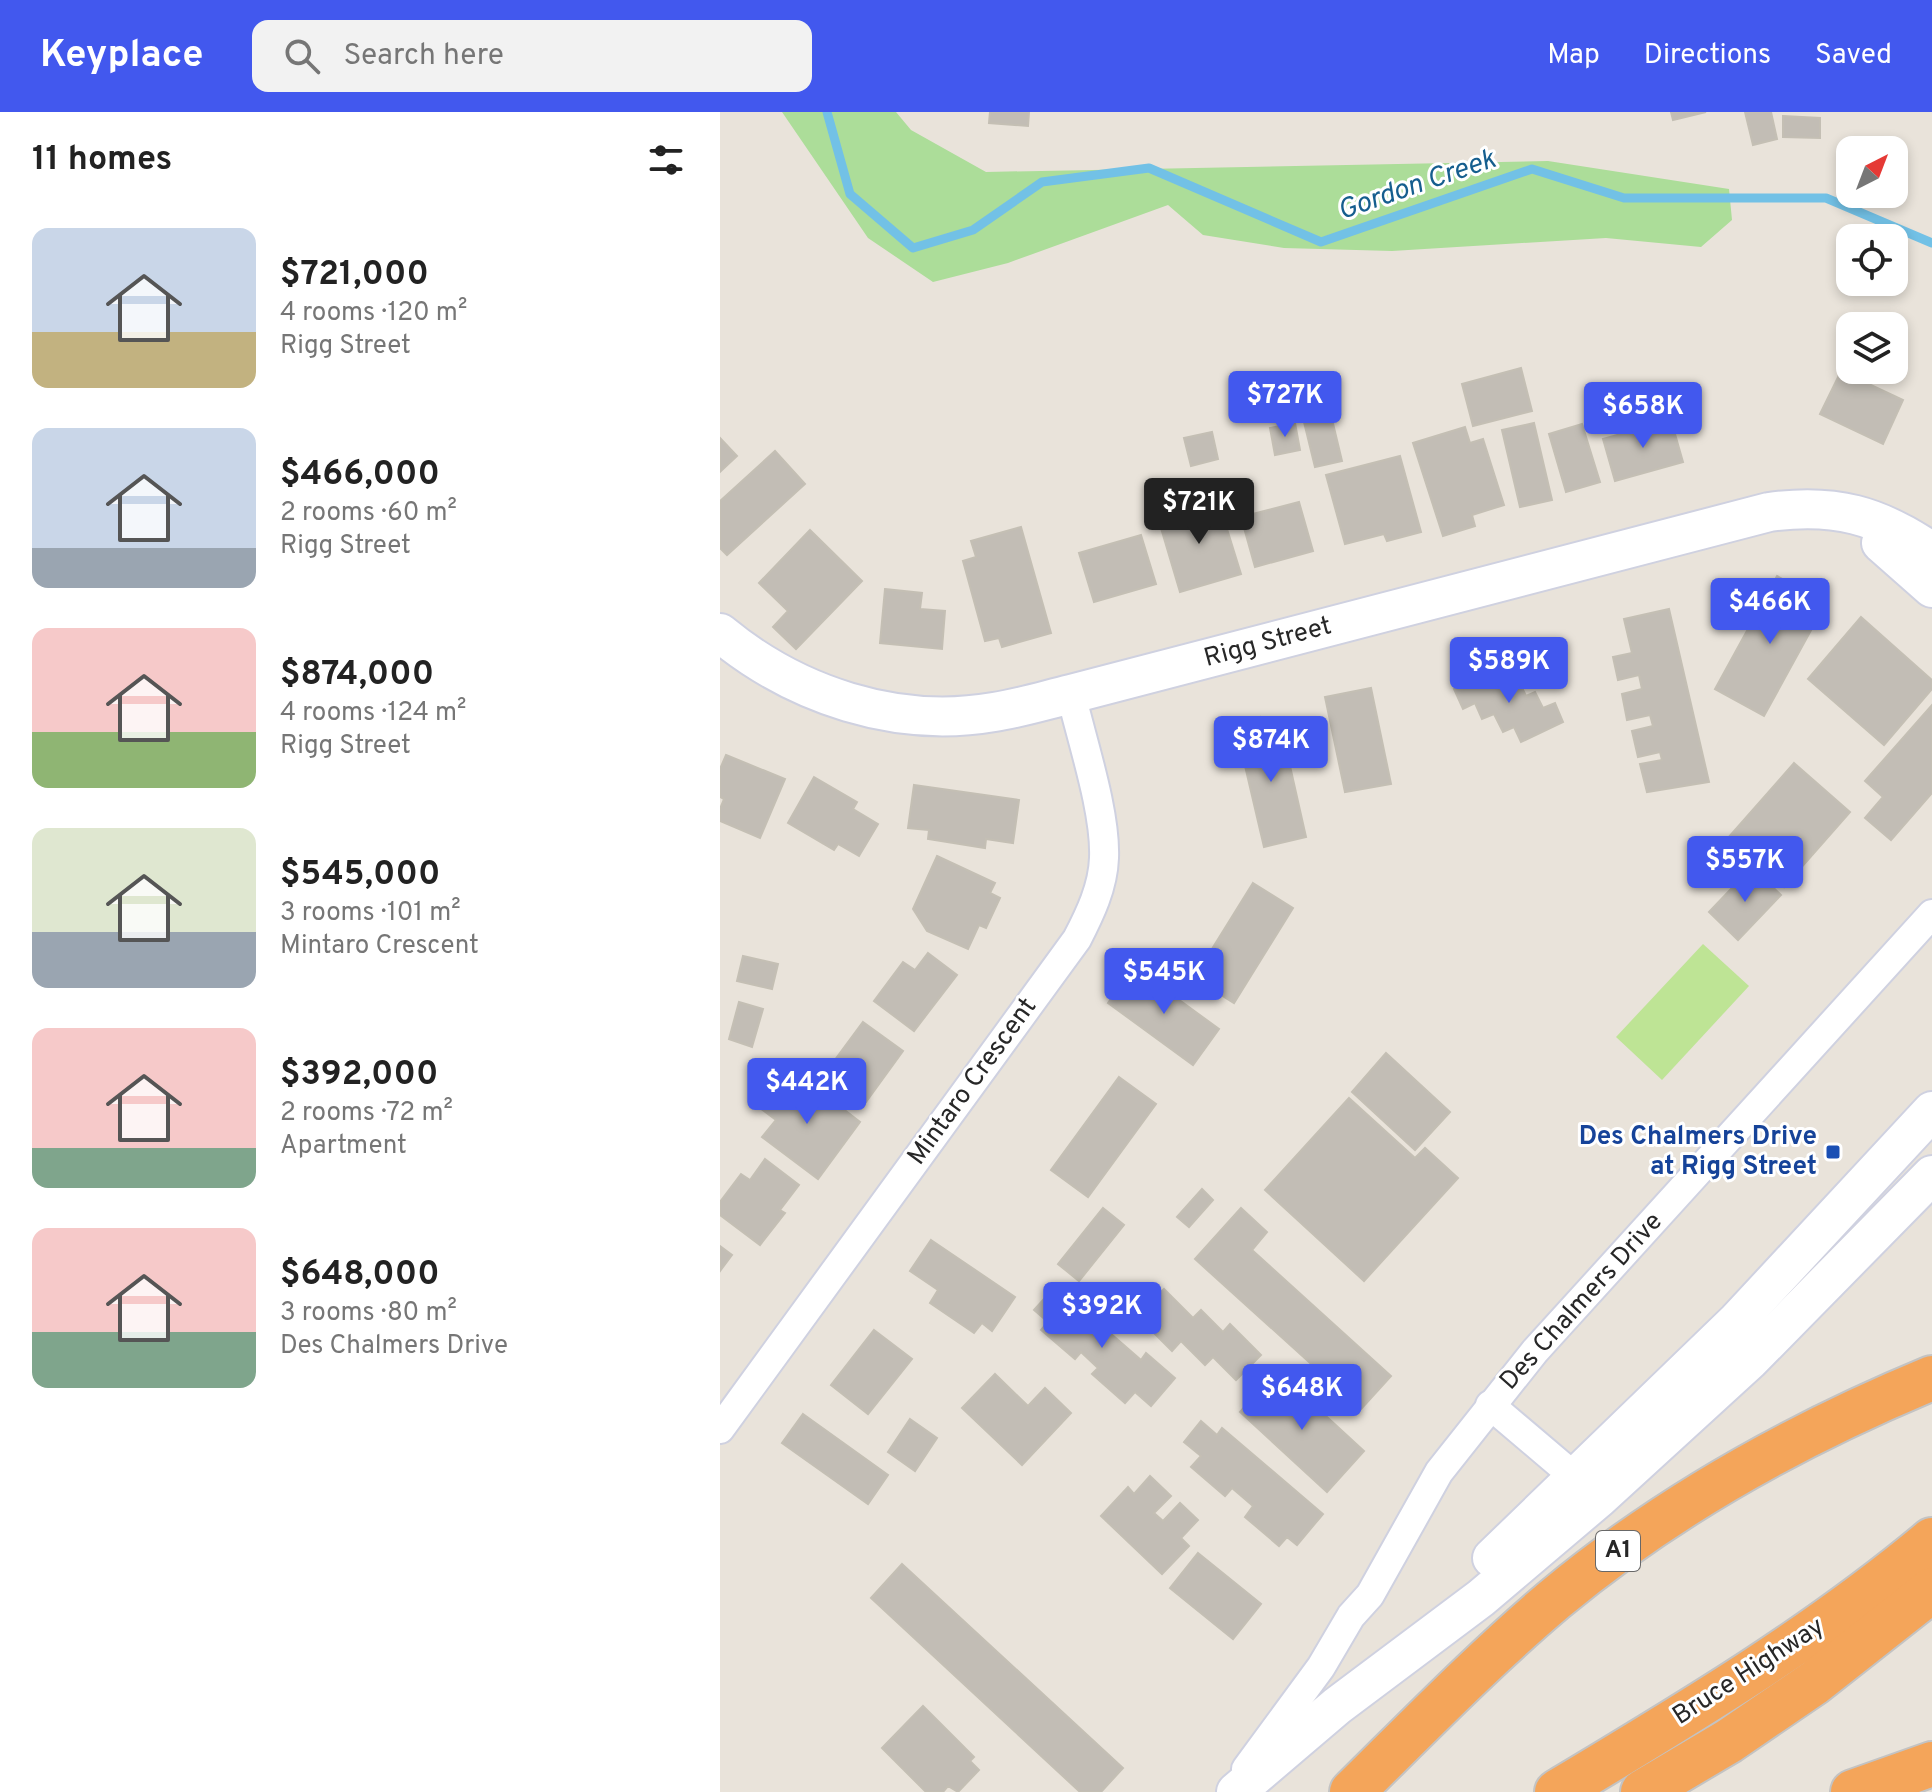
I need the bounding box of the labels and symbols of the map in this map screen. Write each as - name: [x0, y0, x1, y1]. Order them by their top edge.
- north arrow: [1836, 136, 1908, 208]
- water label: Gordon Creek: [1333, 142, 1502, 230]
- pin: $727K: [1229, 371, 1341, 439]
- pin: $658K: [1587, 382, 1699, 450]
- pin: $721K: [1143, 478, 1255, 546]
- pin: $466K: [1714, 578, 1826, 646]
- street label: Rigg Street: [1201, 610, 1335, 676]
- pin: $589K: [1453, 637, 1565, 705]
- pin: $874K: [1215, 716, 1327, 784]
- pin: $557K: [1689, 836, 1801, 904]
- pin: $545K: [1108, 948, 1220, 1016]
- street label: Mintaro Crescent: [901, 992, 1045, 1172]
- pin: $442K: [751, 1058, 863, 1126]
- place label: Des Chalmers Drive at Rigg Street: [1579, 1121, 1817, 1184]
- marker: Des Chalmers Drive at Rigg Street: [1824, 1143, 1842, 1161]
- street label: Des Chalmers Drive: [1493, 1206, 1671, 1398]
- pin: $392K: [1046, 1282, 1158, 1350]
- pin: $648K: [1246, 1364, 1358, 1432]
- road number: A1: [1596, 1531, 1640, 1571]
- street label: Bruce Highway: [1667, 1611, 1831, 1733]

